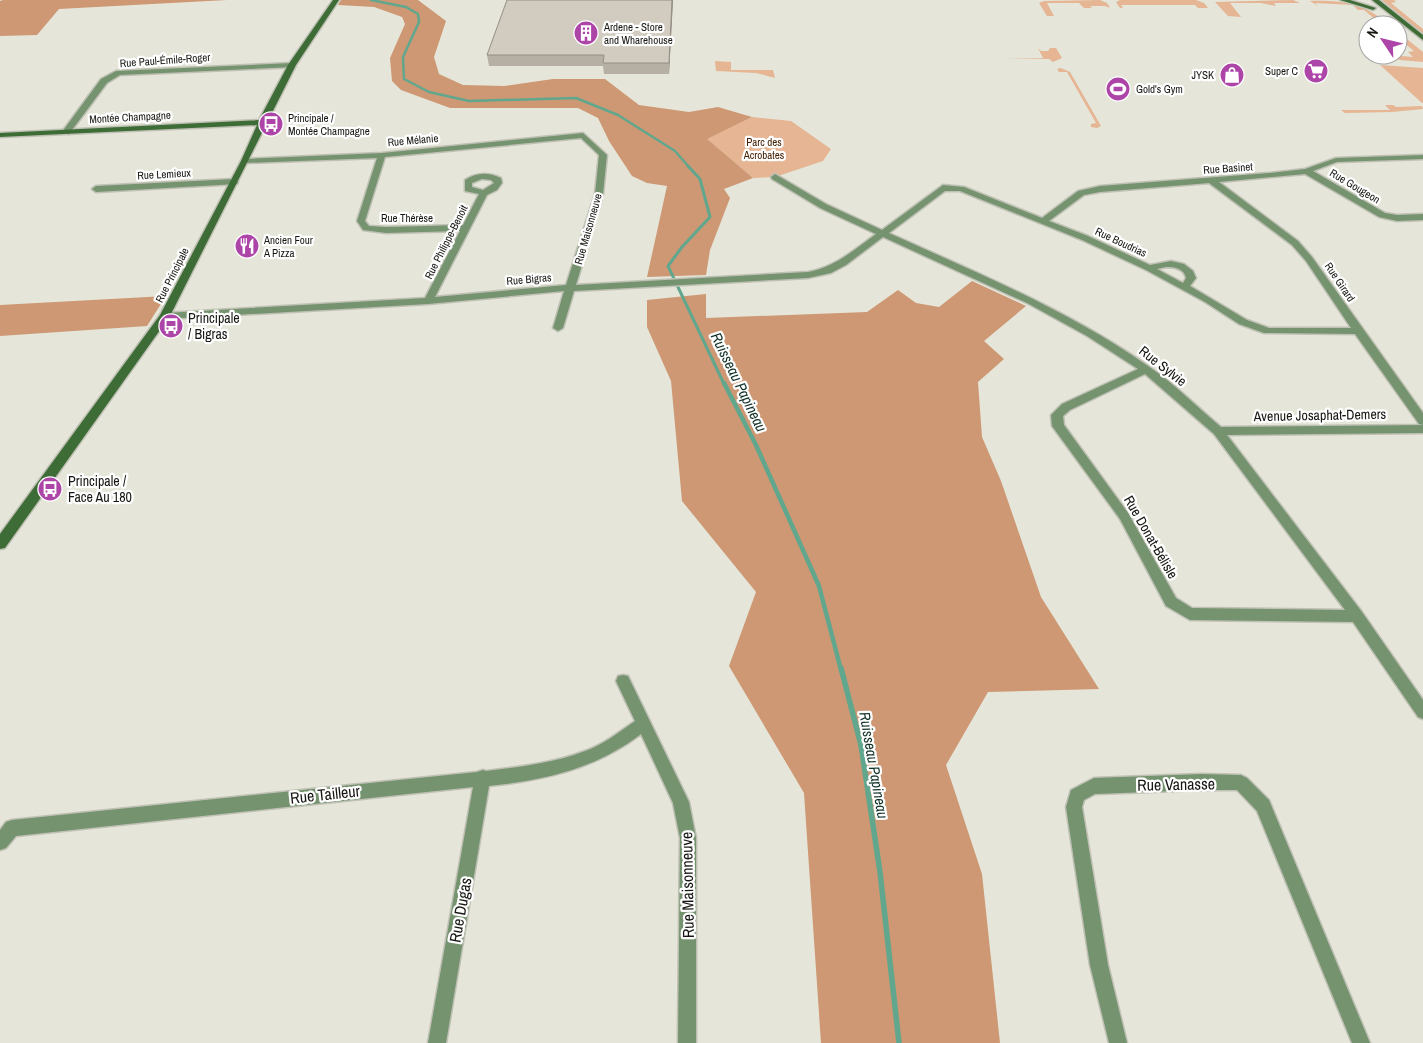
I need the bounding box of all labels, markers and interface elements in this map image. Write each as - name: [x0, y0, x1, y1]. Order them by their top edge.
- north arrow: [1358, 15, 1408, 65]
- building icon: Ardene - Store and Wharehouse: [573, 20, 599, 46]
- place label: Ardene - Store and Wharehouse: [603, 20, 673, 47]
- text: N: [1363, 24, 1382, 41]
- street label: Rue Paul-Émile-Roger: [119, 50, 211, 70]
- supermarket icon: Super C: [1303, 58, 1329, 84]
- shop icon: JYSK: [1219, 62, 1245, 88]
- place label: Super C: [1265, 64, 1298, 78]
- place label: JYSK: [1191, 68, 1214, 82]
- sports icon: Gold's Gym: [1105, 76, 1131, 102]
- place label: Gold's Gym: [1136, 82, 1183, 96]
- street label: Montée Champagne: [89, 108, 171, 126]
- bus stop icon: Principale / Montée Champagne: [258, 111, 284, 137]
- place label: Principale / Montée Champagne: [288, 111, 370, 138]
- street label: Rue Mélanie: [387, 131, 439, 149]
- park label: Parc des Acrobates: [743, 135, 785, 162]
- street label: Rue Basinet: [1203, 159, 1254, 177]
- street label: Rue Lemieux: [137, 166, 192, 182]
- street label: Rue Gougeon: [1327, 166, 1383, 206]
- street label: Rue Maisonneuve: [571, 192, 605, 266]
- street label: Rue Philippe-Benoit: [421, 202, 471, 281]
- street label: Rue Thérèse: [381, 211, 433, 225]
- street label: Rue Boudrias: [1093, 224, 1149, 260]
- restaurant icon: Ancien Four A Pizza: [234, 233, 260, 259]
- place label: Ancien Four A Pizza: [263, 233, 313, 260]
- street label: Rue Principale: [152, 245, 192, 305]
- street label: Rue Girard: [1322, 260, 1358, 304]
- street label: Rue Bigras: [506, 270, 553, 288]
- place label: Principale / Bigras: [188, 309, 240, 343]
- bus stop icon: Principale / Bigras: [158, 313, 184, 339]
- water label: Ruisseau Papineau: [706, 329, 772, 435]
- street label: Rue Sylvie: [1136, 342, 1190, 390]
- street label: Avenue Josaphat-Demers: [1253, 405, 1387, 425]
- place label: Principale / Face Au 180: [68, 472, 132, 506]
- bus stop icon: Principale / Face Au 180: [37, 476, 63, 502]
- street label: Rue Donat-Bélisle: [1120, 492, 1182, 582]
- water label: Ruisseau Papineau: [854, 710, 894, 820]
- street label: Rue Vanasse: [1137, 772, 1215, 796]
- street label: Rue Tailleur: [289, 779, 362, 809]
- street label: Rue Maisonneuve: [675, 832, 699, 938]
- street label: Rue Dugas: [443, 876, 477, 944]

